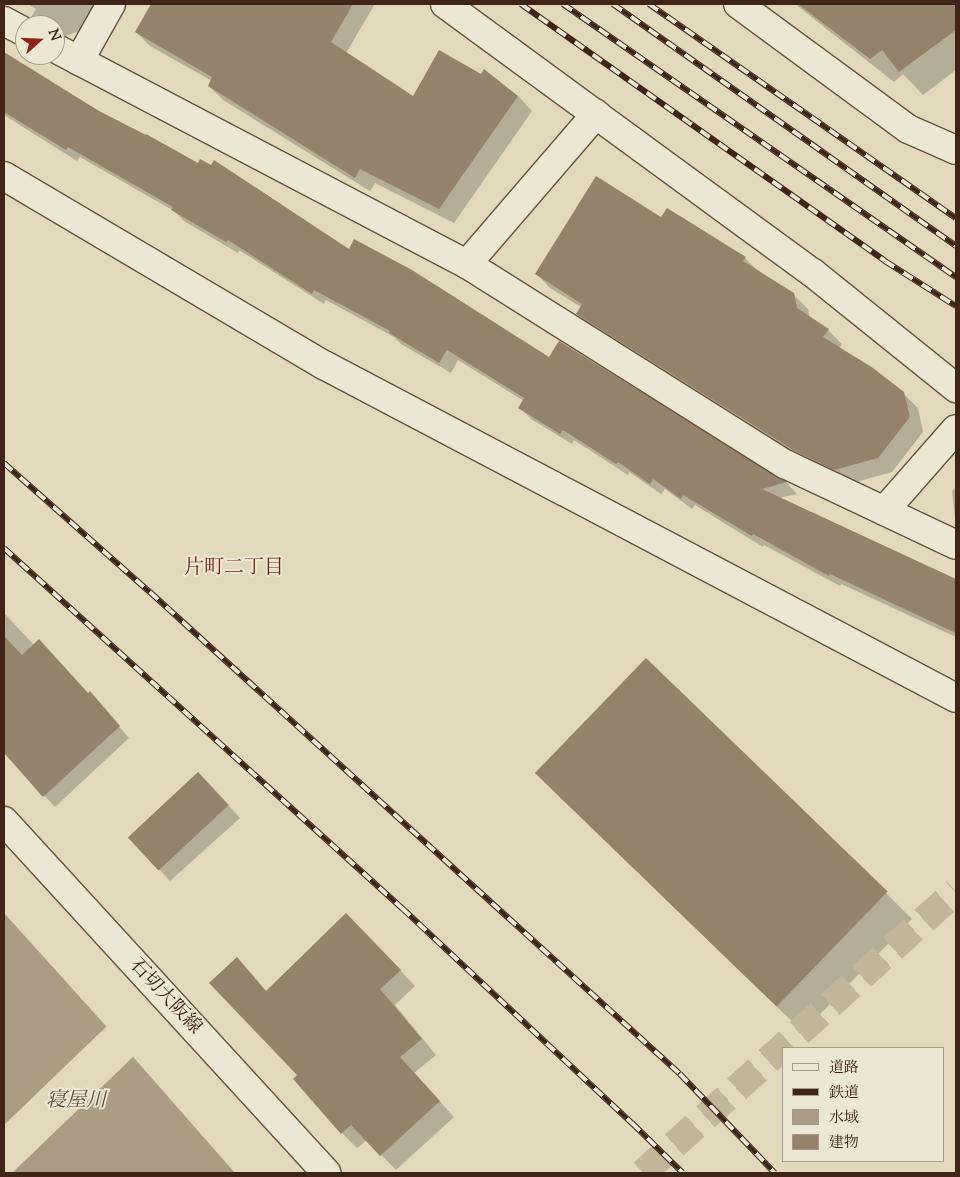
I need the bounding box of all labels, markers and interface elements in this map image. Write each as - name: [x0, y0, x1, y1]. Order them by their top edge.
- north arrow: [15, 15, 65, 65]
- text: N: [42, 27, 64, 44]
- district label: 片町二丁目: [184, 556, 284, 580]
- street label: 石切大阪線: [124, 954, 206, 1040]
- legend: [782, 1047, 945, 1162]
- text: 道路: [829, 1058, 859, 1079]
- text: 鉄道: [829, 1083, 859, 1104]
- water label: 寝屋川: [46, 1089, 106, 1113]
- text: 水域: [829, 1108, 859, 1129]
- text: 建物: [829, 1133, 859, 1154]

